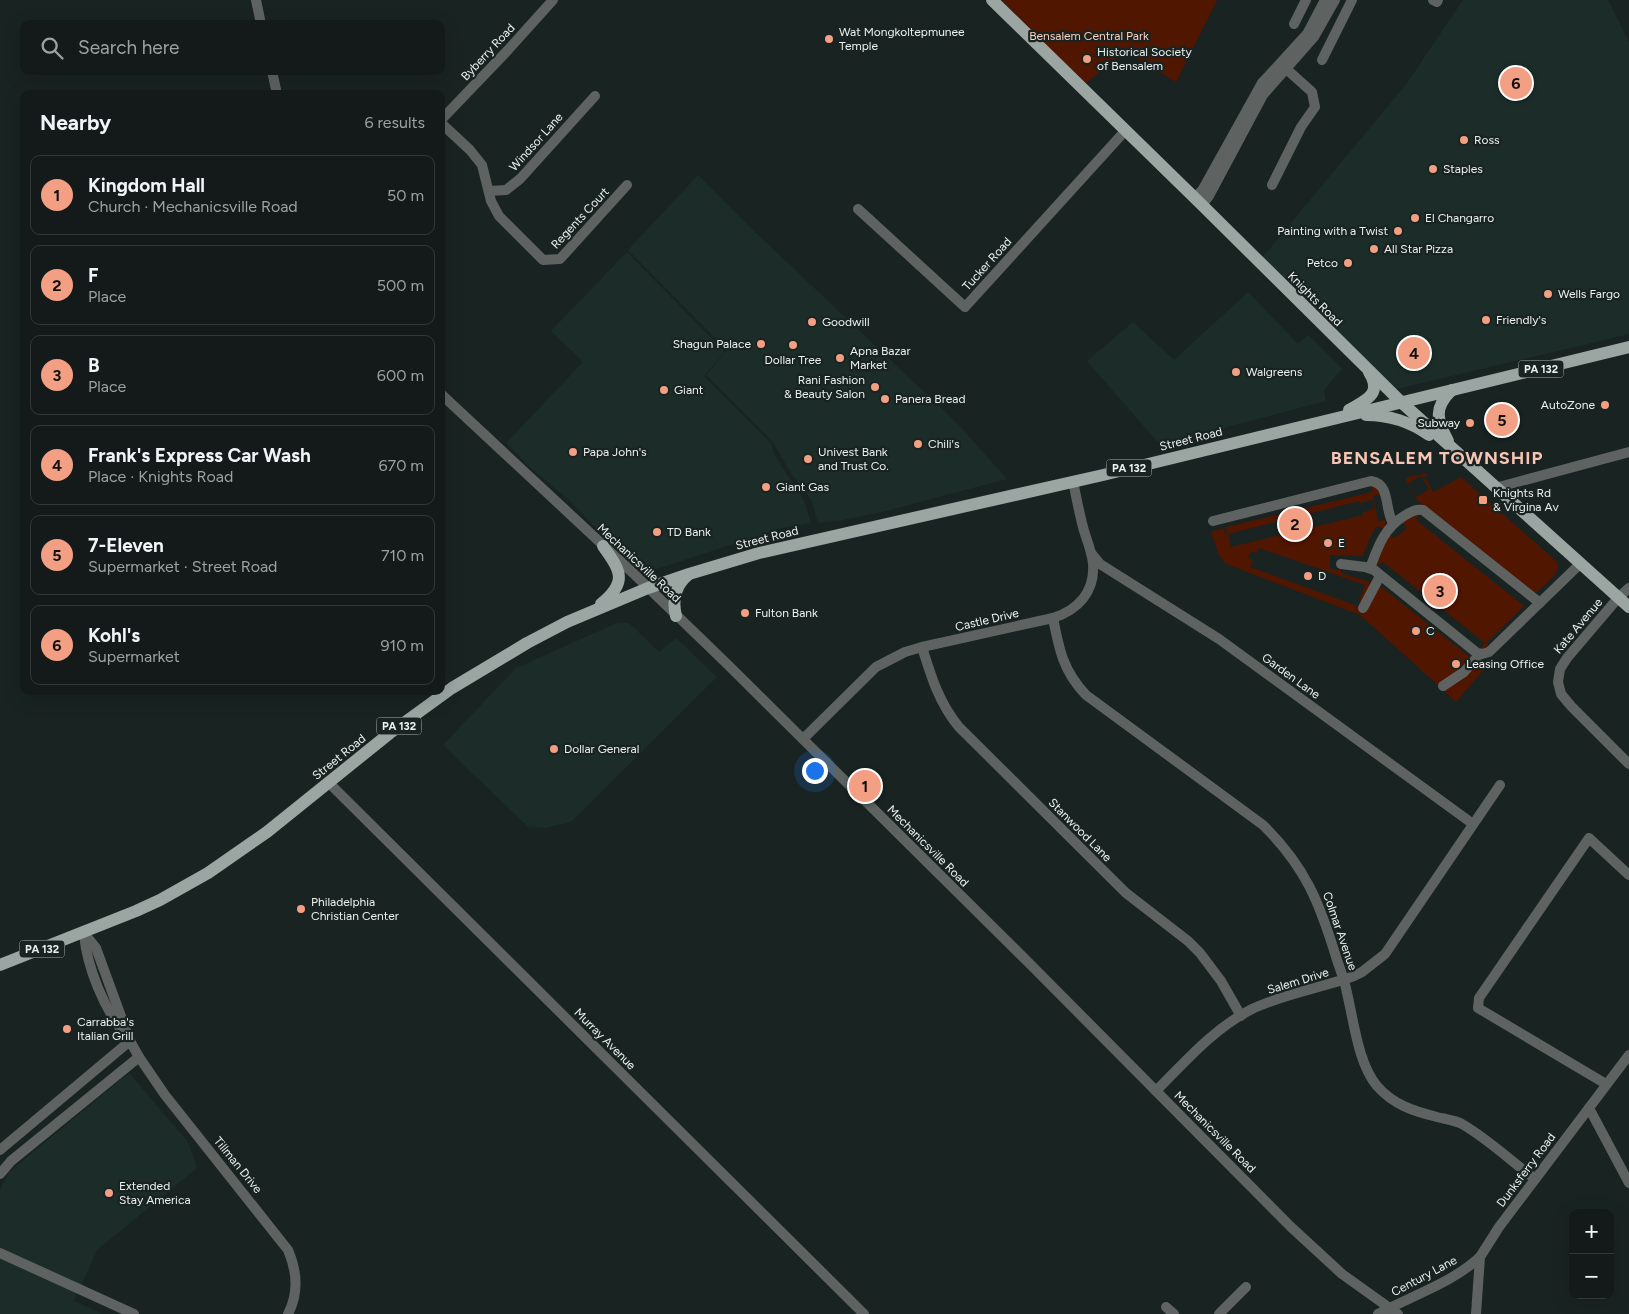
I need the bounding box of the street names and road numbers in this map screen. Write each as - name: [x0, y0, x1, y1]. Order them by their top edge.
- street label: Byberry Road: [458, 21, 518, 83]
- street label: Windsor Lane: [506, 110, 566, 174]
- street label: Regents Court: [548, 184, 612, 251]
- street label: Tucker Road: [960, 235, 1014, 293]
- street label: Knights Road: [1285, 269, 1345, 329]
- road number: PA 132: [1518, 360, 1564, 378]
- street label: Street Road: [1158, 424, 1224, 454]
- road number: PA 132: [1106, 459, 1152, 476]
- street label: Mechanicsville Road: [594, 521, 684, 605]
- street label: Street Road: [734, 523, 800, 553]
- street label: Kate Avenue: [1551, 595, 1605, 657]
- street label: Castle Drive: [954, 606, 1021, 634]
- street label: Garden Lane: [1259, 650, 1323, 702]
- road number: PA 132: [376, 718, 422, 734]
- street label: Street Road: [310, 731, 368, 783]
- street label: Stanwood Lane: [1046, 796, 1115, 865]
- street label: Mechanicsville Road: [885, 803, 971, 889]
- street label: Colmar Avenue: [1320, 890, 1360, 973]
- road number: PA 132: [20, 941, 64, 958]
- street label: Salem Drive: [1266, 965, 1331, 997]
- street label: Murray Avenue: [571, 1005, 639, 1073]
- street label: Mechanicsville Road: [1172, 1089, 1258, 1175]
- street label: Dunksferry Road: [1494, 1130, 1558, 1210]
- street label: Tillman Drive: [211, 1134, 265, 1196]
- street label: Century Lane: [1389, 1253, 1459, 1299]

